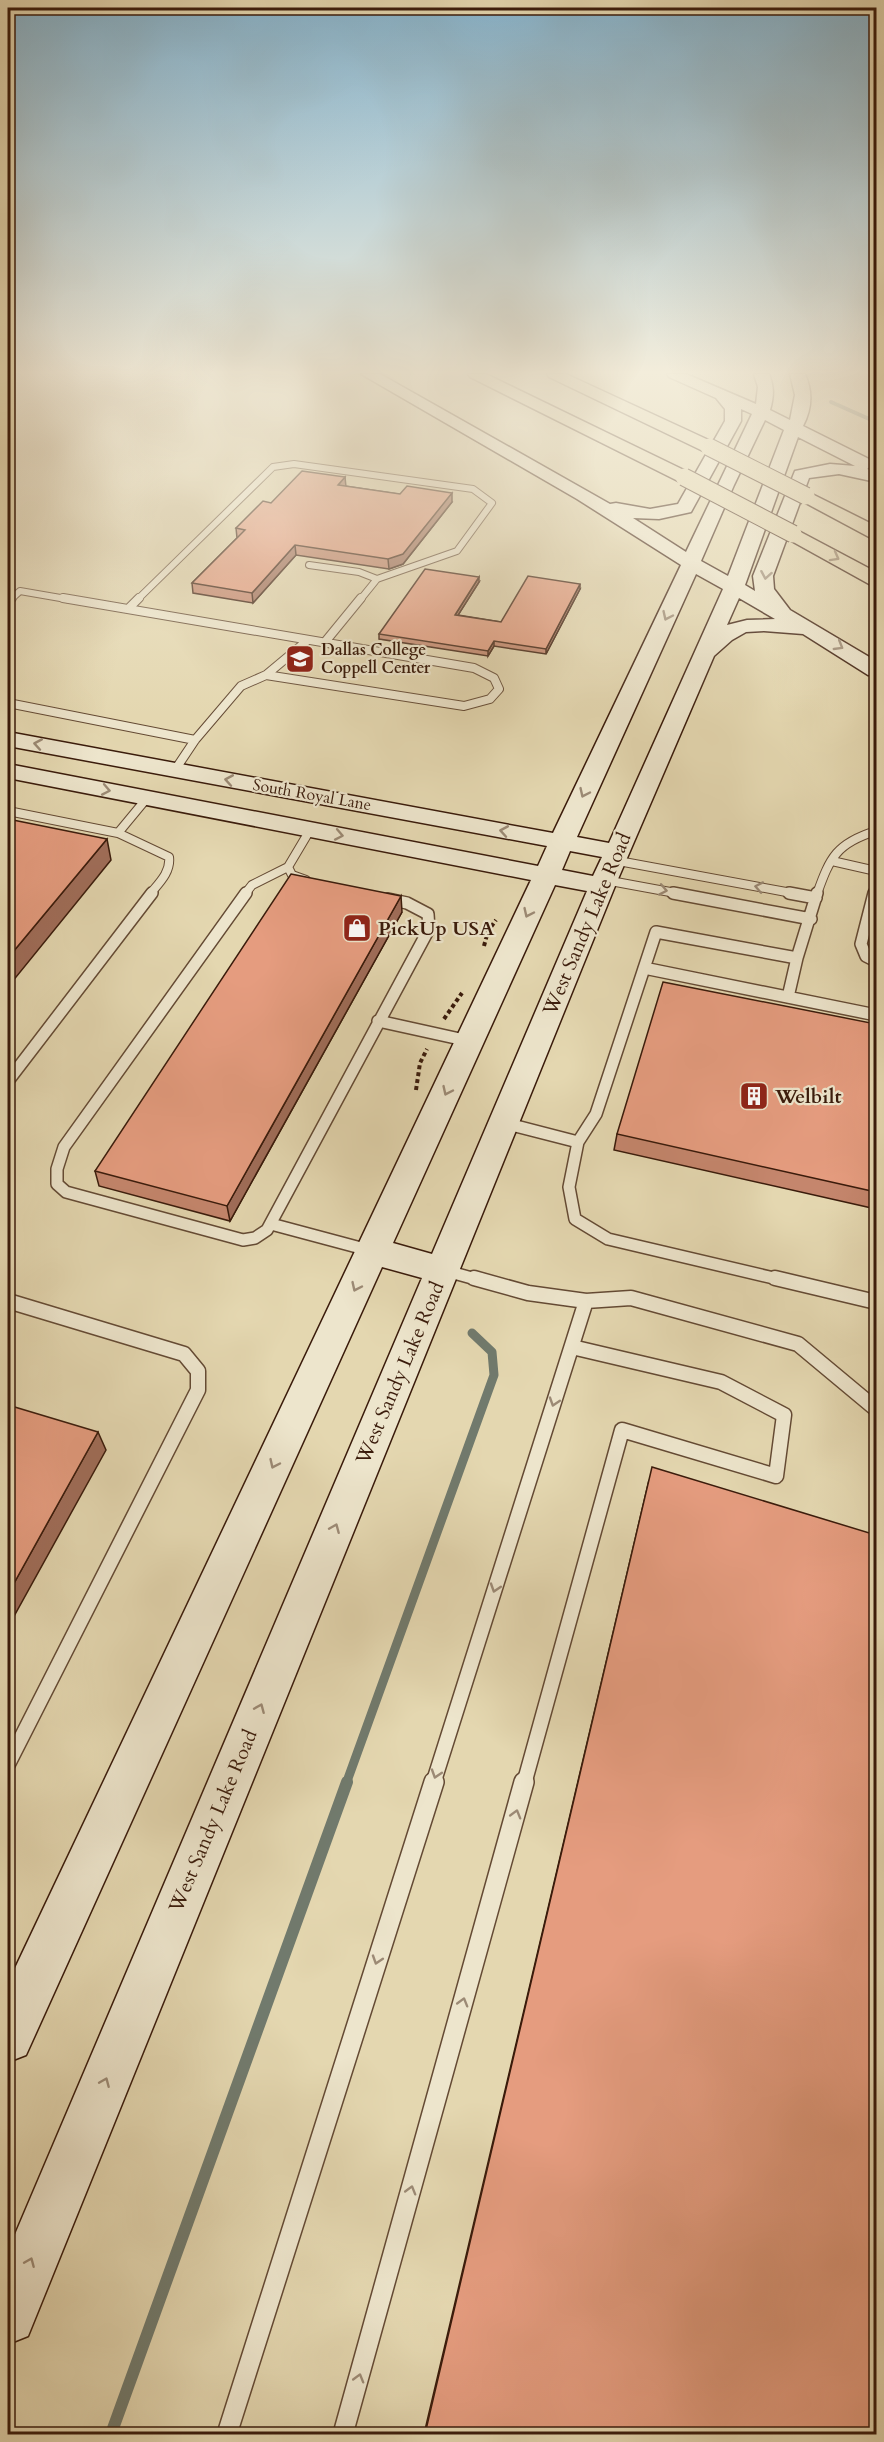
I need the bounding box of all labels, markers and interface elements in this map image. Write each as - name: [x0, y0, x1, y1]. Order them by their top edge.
- one-way arrow: [828, 550, 839, 561]
- one-way arrow: [760, 570, 772, 580]
- one-way arrow: [662, 609, 674, 620]
- place label: Dallas College Coppell Center: [321, 639, 431, 679]
- one-way arrow: [833, 639, 843, 651]
- school or university icon: Dallas College Coppell Center: [284, 643, 316, 675]
- one-way arrow: [33, 738, 43, 751]
- one-way arrow: [225, 774, 235, 787]
- street label: South Royal Lane: [251, 774, 373, 816]
- one-way arrow: [101, 783, 111, 796]
- one-way arrow: [579, 786, 591, 797]
- one-way arrow: [499, 825, 508, 837]
- one-way arrow: [334, 828, 344, 841]
- street label: West Sandy Lake Road: [536, 828, 638, 1020]
- one-way arrow: [754, 882, 764, 894]
- one-way arrow: [658, 883, 668, 896]
- one-way arrow: [523, 907, 535, 918]
- shop icon: PickUp USA: [341, 912, 373, 944]
- place label: PickUp USA: [378, 915, 494, 942]
- building icon: Welbilt: [738, 1080, 770, 1112]
- place label: Welbilt: [774, 1083, 842, 1110]
- one-way arrow: [442, 1084, 454, 1095]
- street label: West Sandy Lake Road: [349, 1277, 451, 1469]
- one-way arrow: [352, 1280, 364, 1291]
- one-way arrow: [549, 1396, 561, 1407]
- one-way arrow: [269, 1457, 281, 1468]
- one-way arrow: [328, 1524, 340, 1535]
- one-way arrow: [490, 1582, 502, 1593]
- one-way arrow: [253, 1704, 265, 1715]
- street label: West Sandy Lake Road: [162, 1725, 264, 1917]
- one-way arrow: [431, 1768, 443, 1779]
- one-way arrow: [508, 1810, 521, 1820]
- one-way arrow: [372, 1954, 385, 1965]
- one-way arrow: [456, 1997, 469, 2007]
- one-way arrow: [98, 2078, 110, 2089]
- one-way arrow: [404, 2185, 416, 2196]
- one-way arrow: [23, 2258, 35, 2269]
- one-way arrow: [352, 2373, 364, 2384]

